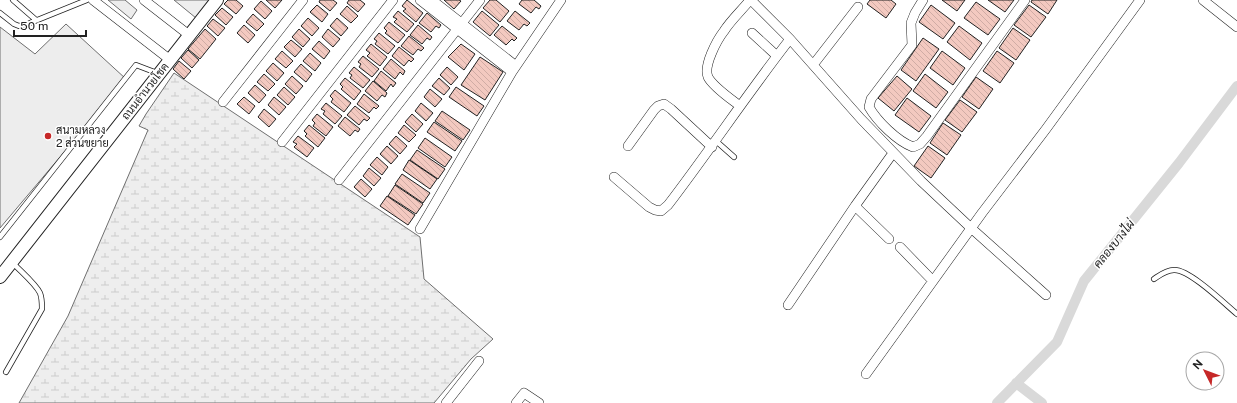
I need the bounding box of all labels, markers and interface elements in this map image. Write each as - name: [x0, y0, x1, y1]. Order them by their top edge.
- scale bar: [14, 12, 86, 38]
- text: 50 m: [20, 19, 48, 33]
- street label: ถนนอำนวยโชค: [118, 59, 171, 122]
- place label: สนามหลวง 2 ส่วนขยาย: [56, 124, 109, 149]
- marker: สนามหลวง 2 ส่วนขยาย: [43, 131, 53, 141]
- water label: คลองบางไผ่: [1090, 216, 1138, 271]
- north arrow: [1185, 351, 1225, 391]
- text: N: [1190, 357, 1205, 372]

